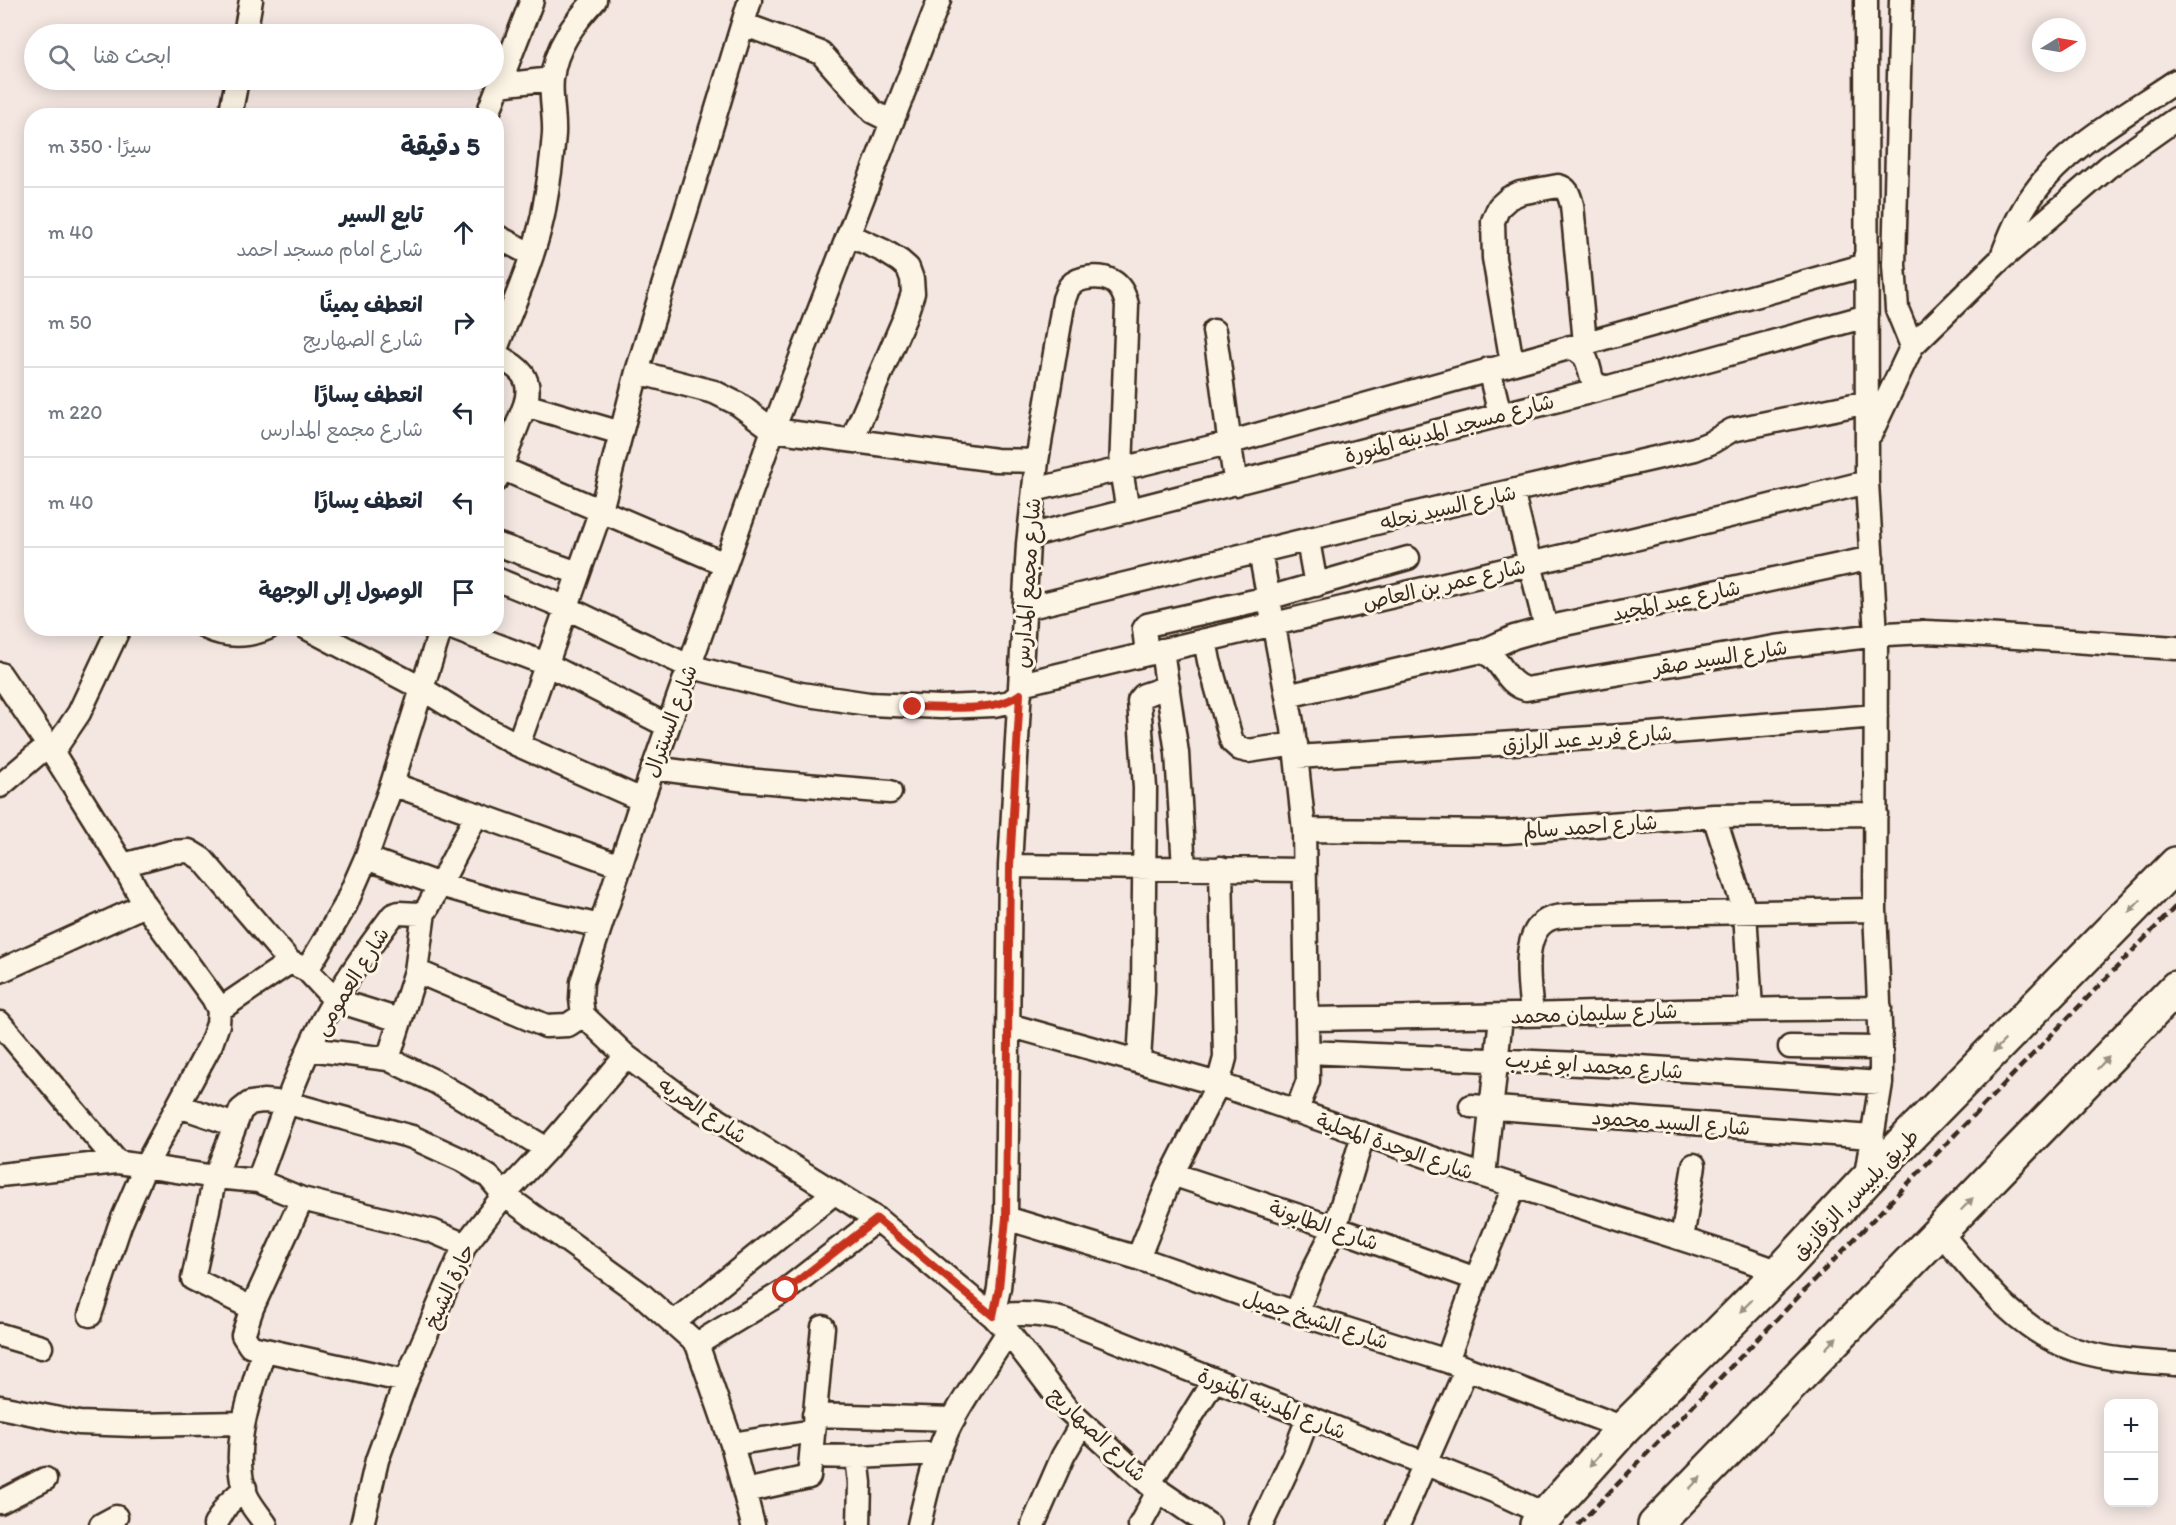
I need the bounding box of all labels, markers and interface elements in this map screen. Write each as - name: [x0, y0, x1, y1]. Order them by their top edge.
- north arrow: [2032, 18, 2086, 72]
- search box: [24, 24, 504, 90]
- icon: search: [45, 41, 78, 74]
- text: ابحث هنا: [93, 42, 172, 69]
- text: 5 دقيقة: [401, 130, 480, 162]
- text: سيرًا · 350 m: [48, 134, 152, 158]
- text: تابع السير: [340, 201, 423, 228]
- icon: ahead: [447, 216, 480, 249]
- text: 40 m: [48, 220, 94, 244]
- text: شارع امام مسجد احمد: [236, 237, 423, 261]
- text: انعطف يمينًا: [320, 291, 423, 318]
- icon: right: [447, 306, 480, 339]
- text: 50 m: [48, 310, 92, 334]
- text: شارع الصهاريج: [303, 327, 423, 351]
- text: انعطف يسارًا: [314, 381, 423, 408]
- street label: شارع مسجد المدينه المنورة: [1341, 388, 1557, 471]
- icon: left: [447, 396, 480, 429]
- text: 220 m: [48, 400, 103, 424]
- text: شارع مجمع المدارس: [260, 417, 423, 441]
- street label: شارع السيد نحله: [1377, 479, 1519, 538]
- icon: left: [447, 486, 480, 519]
- text: انعطف يسارًا: [314, 487, 423, 514]
- text: 40 m: [48, 490, 94, 514]
- street label: شارع مجمع المدارس: [1009, 497, 1048, 669]
- street label: شارع عمر بن العاص: [1360, 553, 1529, 618]
- street label: شارع عبد المجيد: [1609, 574, 1743, 629]
- icon: arrive: [447, 576, 480, 609]
- text: الوصول إلى الوجهة: [258, 577, 423, 604]
- street label: شارع السيد صقر: [1649, 634, 1790, 683]
- street label: شارع السنترال: [638, 661, 705, 782]
- route end: [899, 693, 925, 719]
- street label: شارع فريد عبد الرازق: [1501, 720, 1673, 759]
- street label: شارع احمد سالم: [1522, 809, 1659, 847]
- one-way arrow: [2129, 899, 2143, 913]
- street label: شارع العمومى: [308, 922, 397, 1041]
- street label: شارع سليمان محمد: [1510, 998, 1678, 1031]
- one-way arrow: [1993, 1038, 2007, 1052]
- street label: شارع محمد ابو غريب: [1504, 1046, 1684, 1087]
- one-way arrow: [2096, 1056, 2110, 1071]
- street label: شارع الحريه: [652, 1071, 752, 1151]
- street label: شارع السيد محمود: [1591, 1104, 1751, 1143]
- street label: شارع الوحدة المحلية: [1312, 1107, 1477, 1187]
- street label: طريق بلبيس, الزقازيق: [1786, 1123, 1925, 1265]
- street label: شارع الطابونة: [1265, 1195, 1382, 1258]
- one-way arrow: [1960, 1197, 1974, 1211]
- street label: حارة الشيخ: [418, 1239, 481, 1333]
- route start: [772, 1276, 798, 1302]
- street label: شارع الشيخ جميل: [1239, 1284, 1392, 1357]
- one-way arrow: [1739, 1299, 1754, 1313]
- one-way arrow: [1824, 1337, 1838, 1351]
- street label: شارع المدينه المنورة: [1193, 1362, 1350, 1447]
- street label: شارع الصهاريج: [1042, 1381, 1152, 1489]
- map controls: [2104, 1399, 2158, 1507]
- button: +: [2104, 1399, 2158, 1453]
- one-way arrow: [1589, 1452, 1602, 1467]
- button: −: [2104, 1453, 2158, 1507]
- one-way arrow: [1688, 1477, 1702, 1491]

